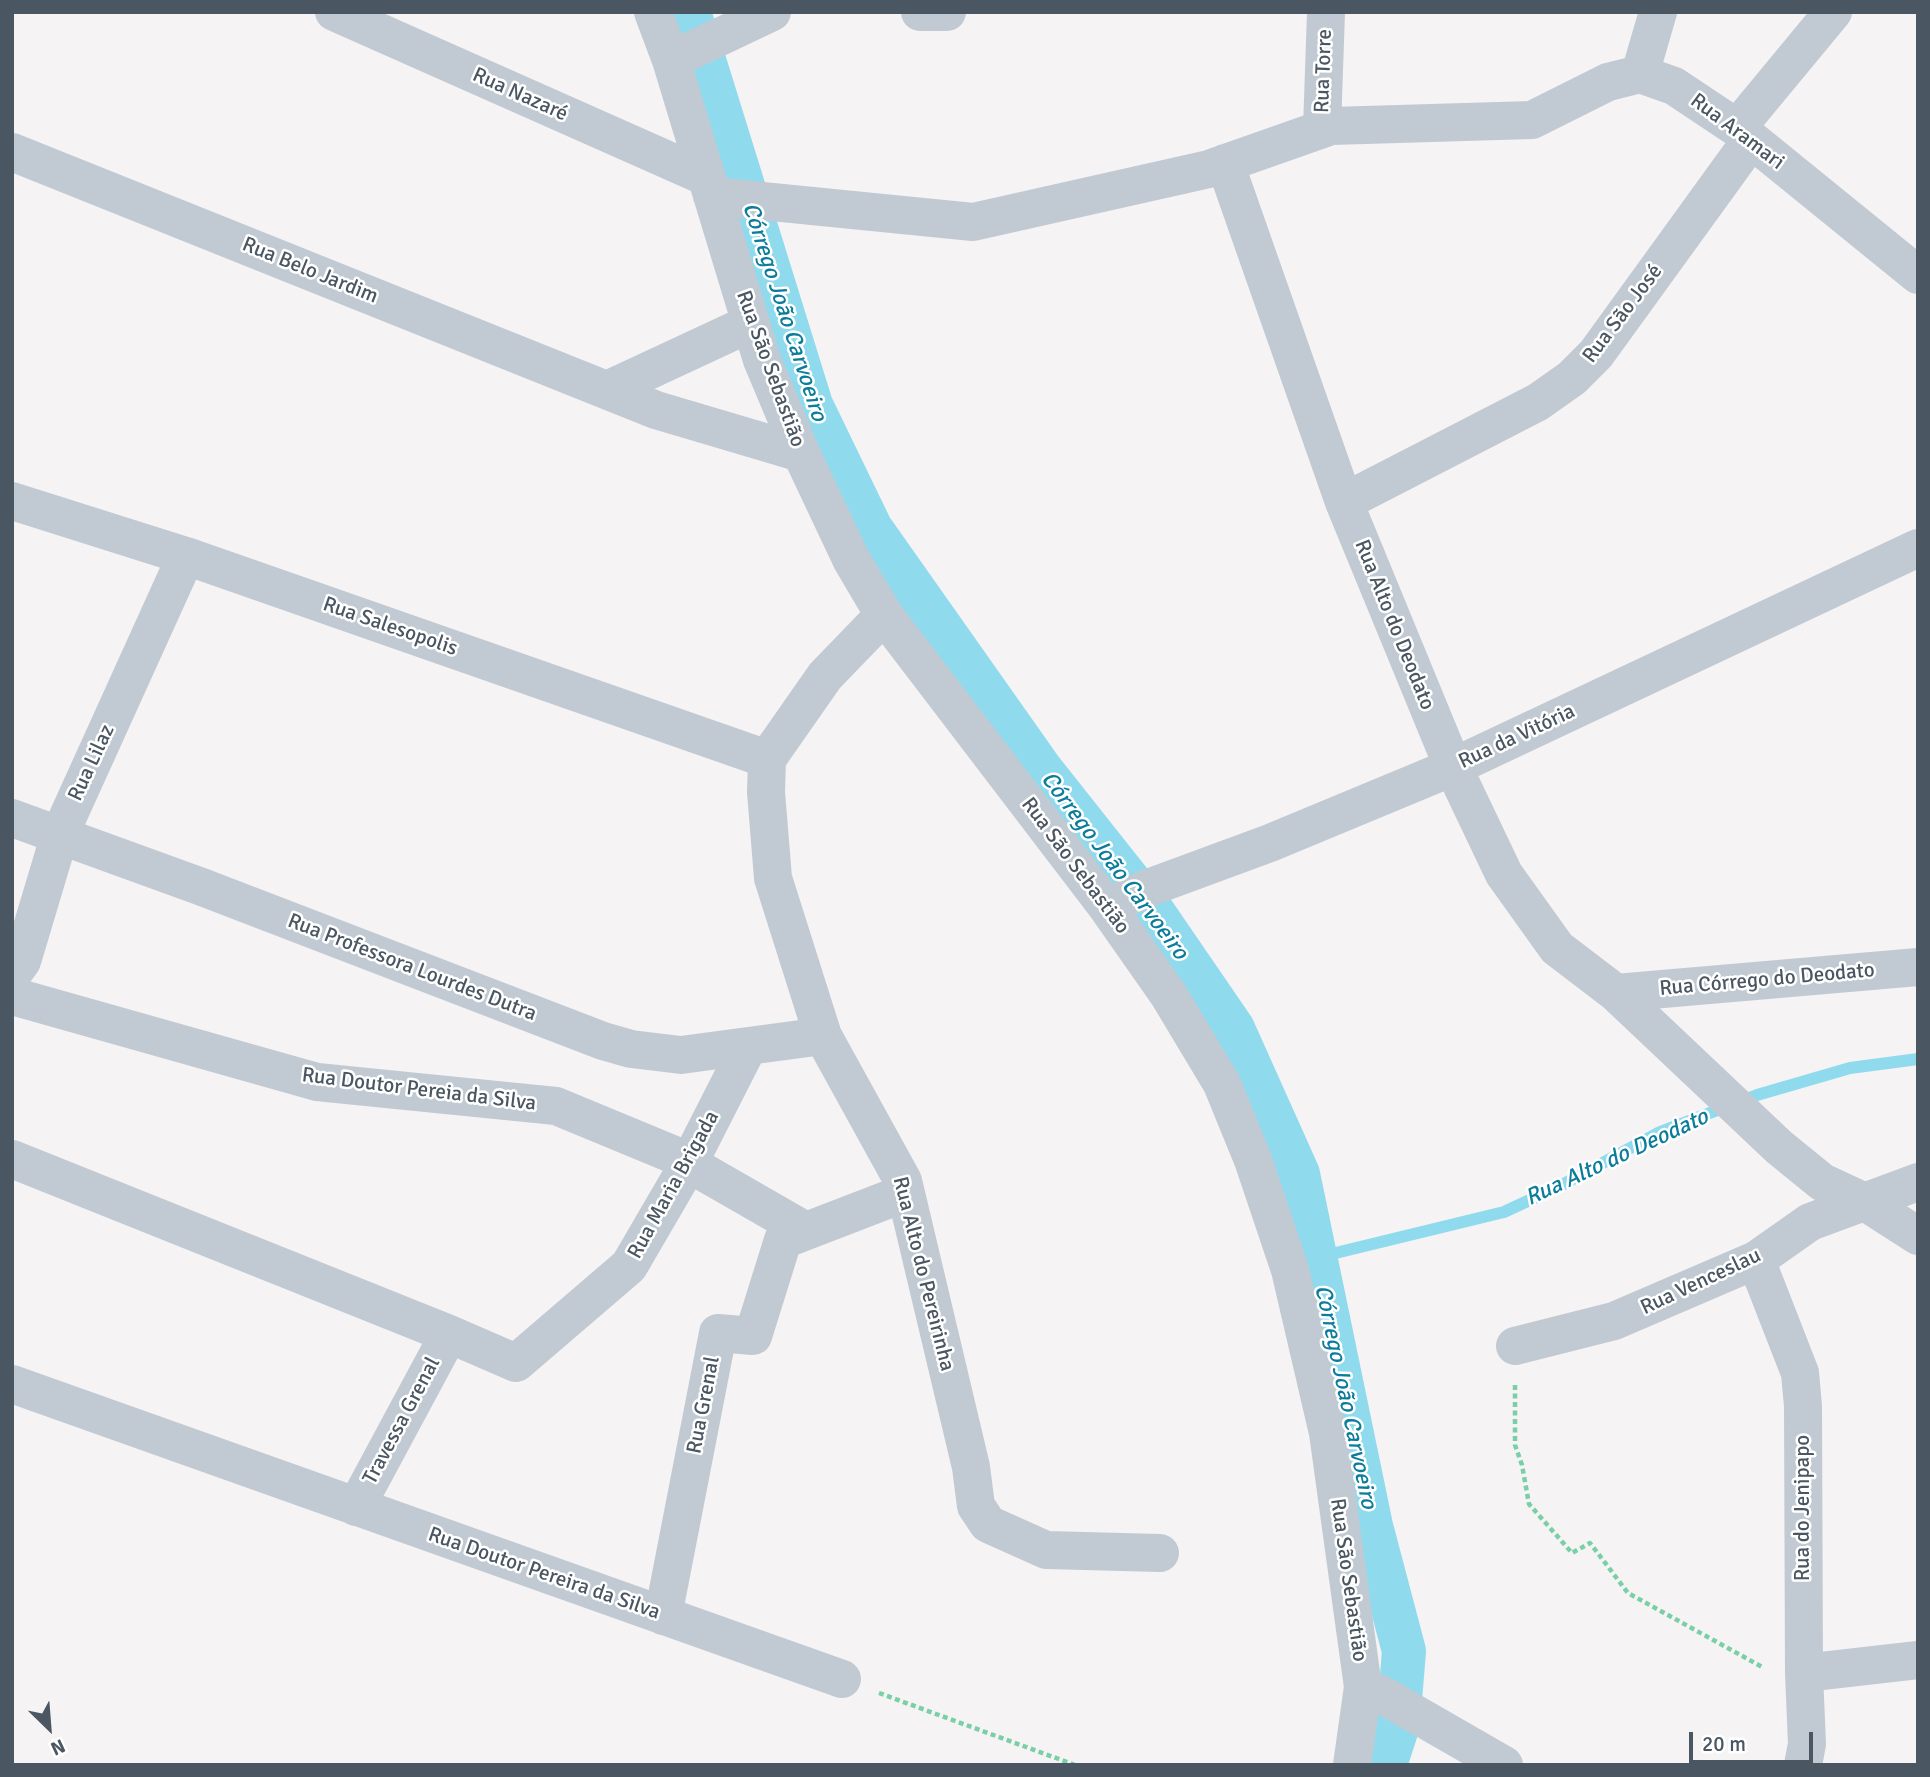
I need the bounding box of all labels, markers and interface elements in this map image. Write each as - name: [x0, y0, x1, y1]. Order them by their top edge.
- street label: Rua Torre: [1310, 29, 1338, 113]
- street label: Rua Nazaré: [468, 63, 572, 127]
- street label: Rua Aramari: [1685, 88, 1789, 176]
- water label: Córrego João Carvoeiro: [736, 199, 832, 425]
- street label: Rua Belo Jardim: [238, 232, 382, 310]
- street label: Rua São José: [1578, 260, 1668, 368]
- street label: Rua São Sebastião: [730, 287, 810, 451]
- street label: Rua Alto do Deodato: [1348, 536, 1440, 714]
- street label: Rua Salesopolis: [319, 592, 461, 662]
- street label: Rua da Vitória: [1455, 699, 1579, 775]
- street label: Rua Lilaz: [63, 721, 121, 805]
- water label: Córrego João Carvoeiro: [1034, 767, 1194, 965]
- street label: Rua São Sebastião: [1015, 793, 1135, 939]
- street label: Rua Professora Lourdes Dutra: [284, 909, 540, 1027]
- street label: Rua Córrego do Deodato: [1658, 958, 1876, 1002]
- street label: Rua Doutor Pereia da Silva: [300, 1063, 538, 1117]
- water label: Rua Alto do Deodato: [1521, 1104, 1713, 1212]
- street label: Rua Maria Brigada: [623, 1107, 725, 1263]
- street label: Rua Alto do Pereirinha: [887, 1174, 959, 1374]
- street label: Rua Venceslau: [1637, 1243, 1765, 1321]
- water label: Córrego João Carvoeiro: [1308, 1283, 1382, 1511]
- street label: Travessa Grenal: [358, 1353, 446, 1489]
- street label: Rua Grenal: [682, 1354, 726, 1456]
- street label: Rua do Jenipapo: [1790, 1435, 1816, 1581]
- street label: Rua São Sebastião: [1324, 1497, 1372, 1663]
- street label: Rua Doutor Pereira da Silva: [425, 1522, 663, 1626]
- north arrow: [14, 1693, 84, 1763]
- scale bar: [1692, 1718, 1816, 1762]
- text: 20 m: [1702, 1731, 1746, 1757]
- text: N: [47, 1733, 69, 1761]

